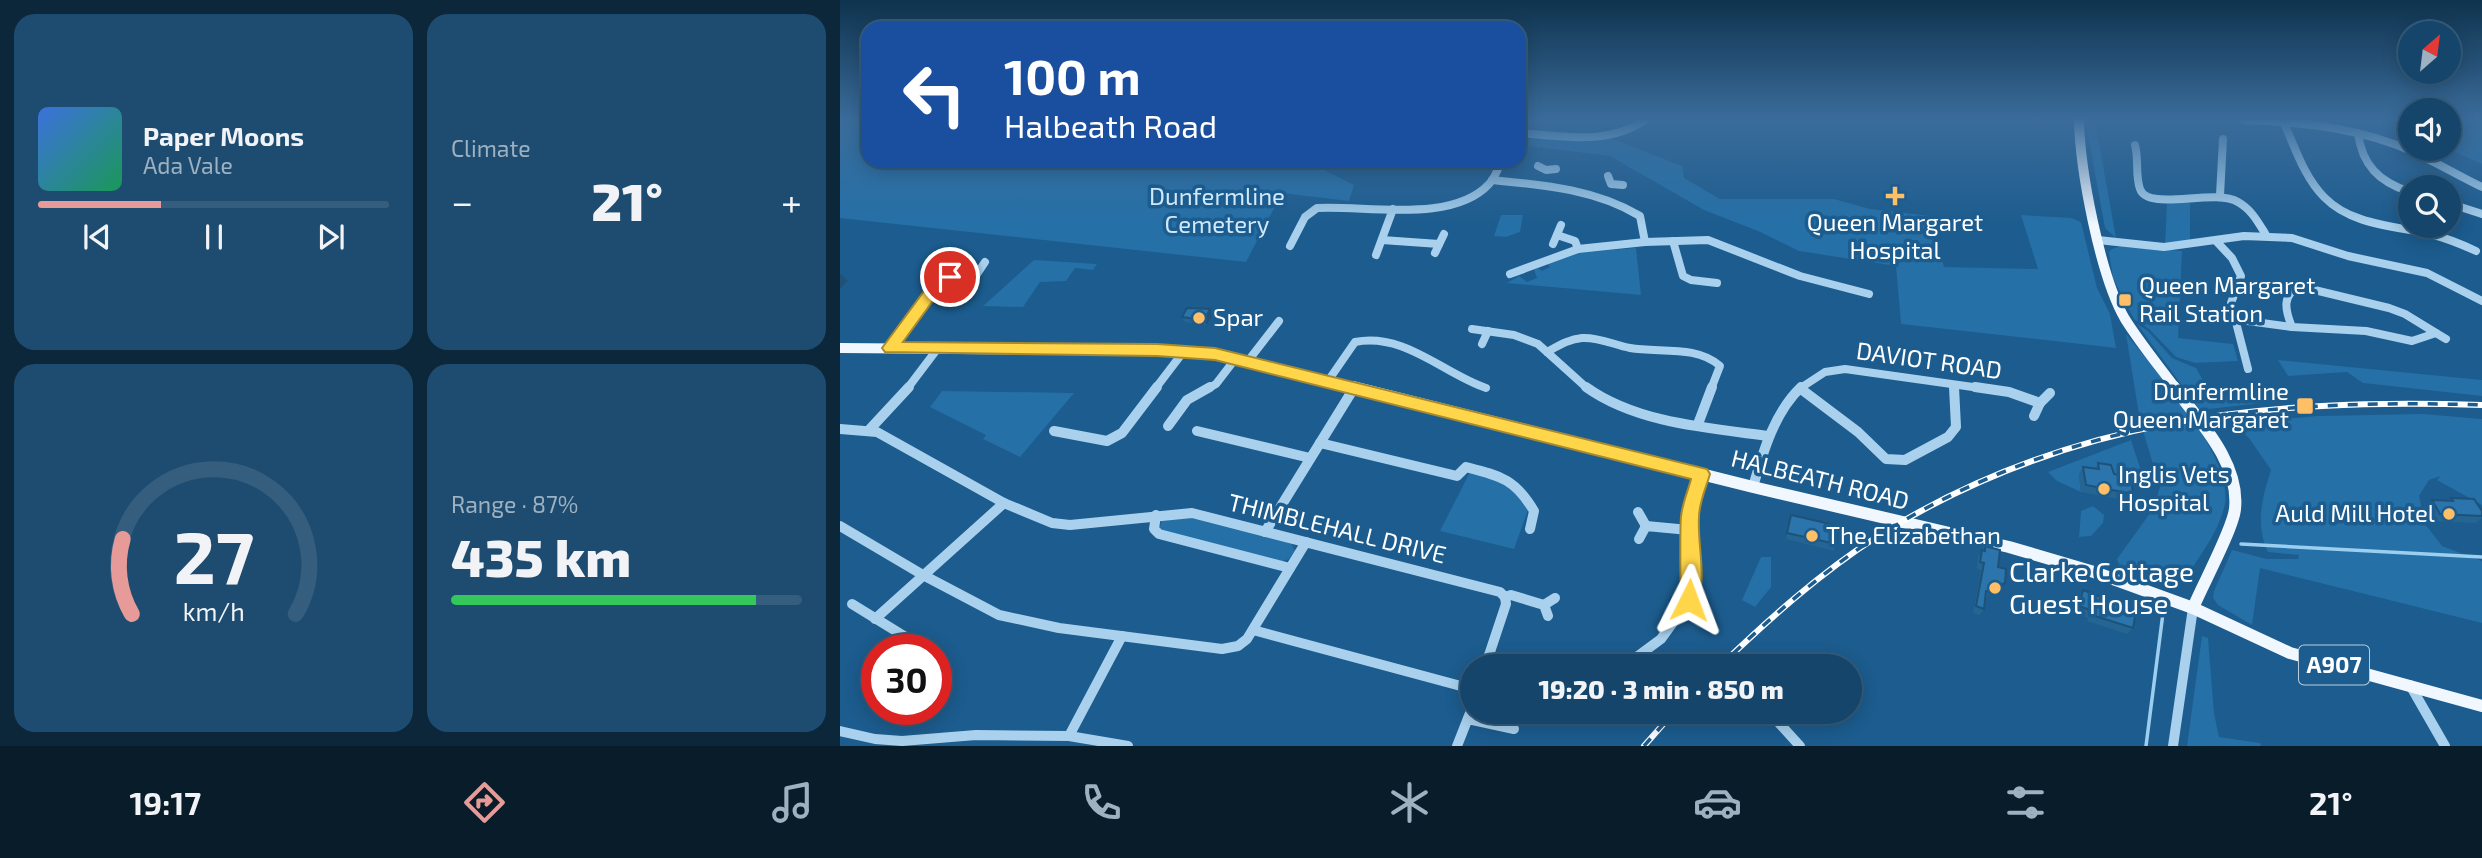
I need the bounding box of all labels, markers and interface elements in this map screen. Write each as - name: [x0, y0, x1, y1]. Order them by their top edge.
- north arrow: [2398, 21, 2460, 84]
- map controls: [2398, 21, 2461, 238]
- text: 100 m: [1004, 46, 1141, 105]
- icon: left: [889, 49, 980, 140]
- button: sound: [2398, 98, 2461, 161]
- text: Halbeath Road: [1004, 106, 1217, 144]
- text: Paper Moons: [143, 120, 304, 151]
- text: Climate: [451, 134, 531, 162]
- text: Ada Vale: [143, 151, 233, 179]
- text: 21°: [591, 169, 663, 231]
- button: search: [2398, 175, 2461, 238]
- text: −: [451, 178, 473, 224]
- text: +: [781, 178, 802, 224]
- park label: Dunfermline Cemetery: [1149, 181, 1285, 238]
- marker: Queen Margaret Hospital: [1885, 186, 1905, 206]
- place label: Queen Margaret Hospital: [1807, 207, 1983, 264]
- icon: previous: [78, 218, 116, 256]
- icon: pause: [195, 218, 233, 256]
- icon: next: [312, 218, 350, 256]
- pin: [920, 247, 980, 307]
- icon: arrive: [931, 258, 969, 296]
- place label: Queen Margaret Rail Station: [2139, 270, 2315, 327]
- marker: Queen Margaret Rail Station: [2117, 292, 2133, 308]
- place label: Spar: [1213, 302, 1264, 331]
- marker: Spar: [1191, 310, 1207, 326]
- street label: DAVIOT ROAD: [1854, 335, 2004, 384]
- place label: Dunfermline Queen Margaret: [2113, 376, 2289, 433]
- marker: Dunfermline Queen Margaret: [2295, 396, 2315, 416]
- street label: HALBEATH ROAD: [1729, 442, 1912, 515]
- place label: Inglis Vets Hospital: [2118, 459, 2230, 516]
- marker: Inglis Vets Hospital: [2096, 481, 2112, 497]
- street label: THIMBLEHALL DRIVE: [1225, 486, 1449, 569]
- text: Range · 87%: [451, 490, 578, 518]
- place label: Auld Mill Hotel: [2275, 498, 2435, 527]
- marker: Auld Mill Hotel: [2441, 506, 2457, 522]
- text: 27: [173, 511, 254, 599]
- place label: The Elizabethan: [1826, 520, 2001, 549]
- text: 435 km: [451, 525, 631, 587]
- marker: The Elizabethan: [1804, 528, 1820, 544]
- place label: Clarke Cottage Guest House: [2009, 554, 2194, 620]
- position arrow: [1652, 563, 1726, 637]
- marker: Clarke Cottage Guest House: [1987, 580, 2003, 596]
- text: km/h: [182, 596, 245, 626]
- speed limit sign: 30: [861, 634, 952, 725]
- road number: A907: [2299, 646, 2369, 684]
- text: 19:20 · 3 min · 850 m: [1538, 673, 1784, 704]
- icon: directions: [460, 778, 509, 827]
- icon: music: [768, 778, 817, 827]
- icon: phone: [1077, 778, 1126, 827]
- icon: climate: [1385, 778, 1434, 827]
- icon: car: [1693, 778, 1742, 827]
- icon: filters: [2001, 778, 2050, 827]
- text: 19:17: [130, 783, 201, 821]
- text: 21°: [2309, 783, 2352, 821]

